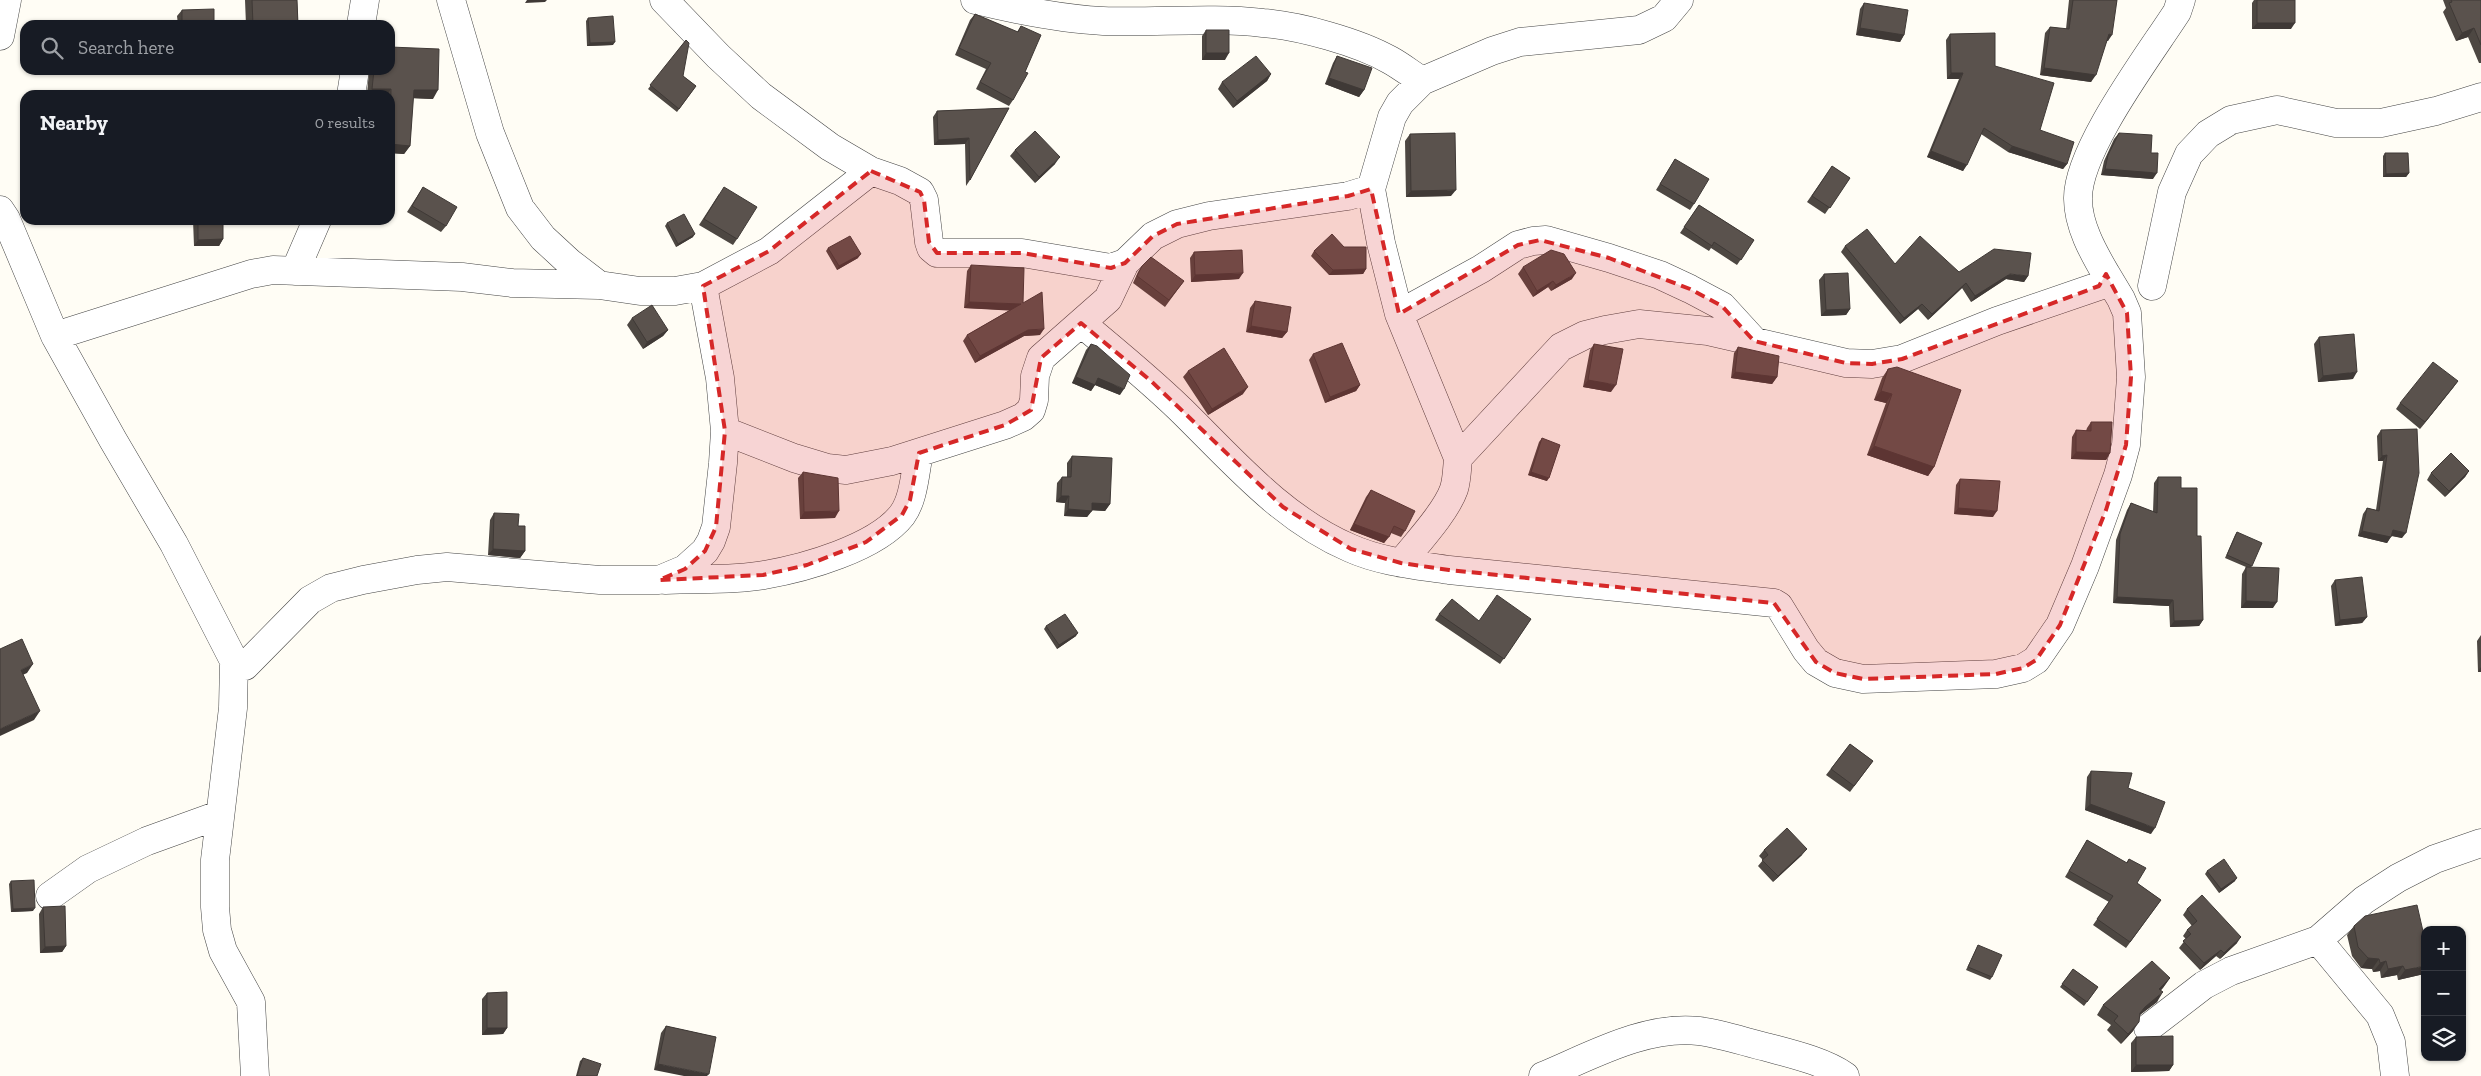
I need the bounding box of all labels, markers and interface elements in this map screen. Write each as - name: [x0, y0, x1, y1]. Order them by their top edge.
- search box: [20, 20, 395, 75]
- icon: search: [38, 34, 66, 62]
- text: Search here: [78, 36, 174, 59]
- text: Nearby: [40, 110, 108, 135]
- text: 0 results: [315, 113, 375, 132]
- map controls: [2421, 926, 2466, 1061]
- button: +: [2421, 926, 2466, 971]
- button: −: [2421, 971, 2466, 1016]
- button: layers: [2421, 1016, 2466, 1061]

